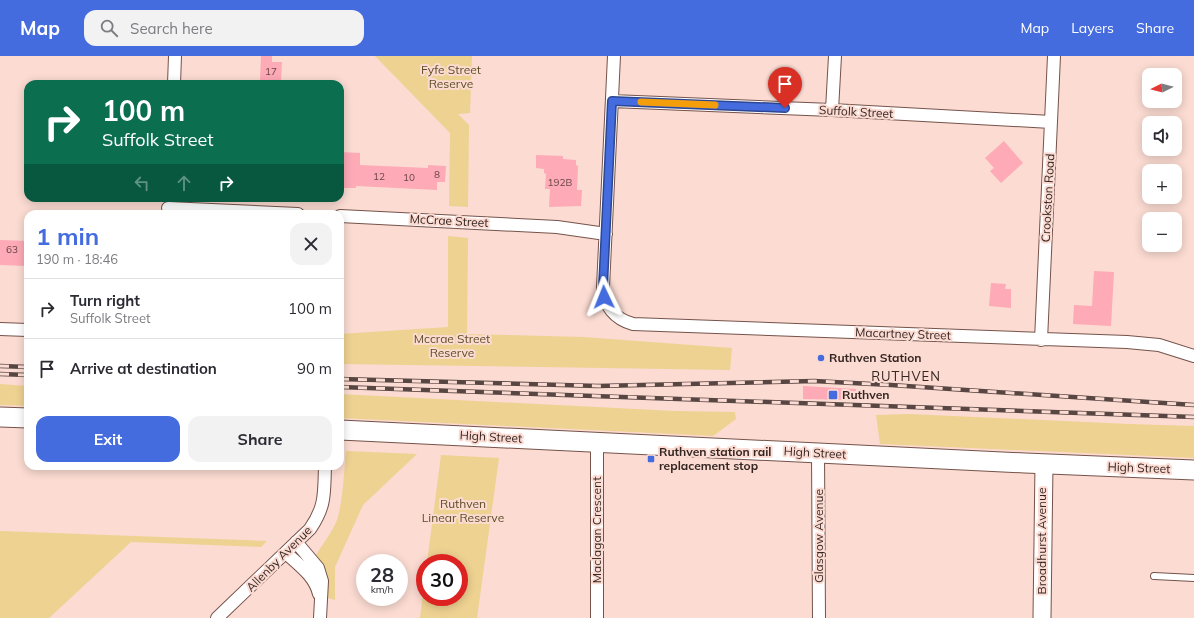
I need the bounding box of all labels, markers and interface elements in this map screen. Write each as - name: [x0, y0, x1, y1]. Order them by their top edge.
- search box: [84, 10, 364, 46]
- text: Map: [20, 16, 60, 40]
- icon: search: [98, 17, 120, 39]
- text: Search here: [130, 19, 213, 38]
- text: Map: [1020, 19, 1049, 37]
- text: Layers: [1071, 19, 1114, 37]
- text: Share: [1136, 19, 1174, 37]
- park label: Fyfe Street Reserve: [421, 62, 481, 91]
- house number: 17: [265, 65, 277, 78]
- pin: [768, 67, 802, 108]
- north arrow: [1142, 68, 1182, 108]
- map controls: [1142, 68, 1182, 252]
- icon: arrive: [774, 73, 796, 95]
- text: 100 m: [102, 93, 185, 128]
- icon: right: [36, 96, 88, 148]
- street label: Suffolk Street: [819, 102, 894, 121]
- button: sound: [1142, 116, 1182, 156]
- text: Suffolk Street: [102, 128, 214, 151]
- street label: Crookston Road: [1038, 153, 1057, 243]
- button: +: [1142, 164, 1182, 204]
- house number: 8: [434, 168, 440, 181]
- house number: 12: [373, 170, 385, 183]
- house number: 10: [403, 171, 415, 184]
- icon: left: [131, 172, 153, 194]
- icon: ahead: [173, 172, 195, 194]
- icon: right: [215, 172, 237, 194]
- house number: 192B: [548, 176, 573, 189]
- street label: McCrae Street: [409, 211, 489, 230]
- button: −: [1142, 212, 1182, 252]
- text: 1 min: [36, 221, 99, 251]
- button: close: [290, 223, 332, 265]
- house number: 63: [6, 243, 18, 256]
- text: 190 m · 18:46: [36, 251, 118, 267]
- position arrow: [583, 276, 625, 318]
- text: Turn right: [70, 291, 140, 310]
- icon: right: [36, 298, 58, 320]
- text: 100 m: [288, 299, 332, 318]
- text: Suffolk Street: [70, 310, 151, 326]
- street label: Macartney Street: [855, 324, 951, 343]
- park label: Mccrae Street Reserve: [414, 331, 490, 360]
- place label: Ruthven Station: [829, 350, 922, 365]
- marker: Ruthven Station: [816, 353, 826, 363]
- icon: arrive: [36, 358, 58, 380]
- text: Arrive at destination: [70, 359, 217, 378]
- text: 90 m: [297, 359, 332, 378]
- district label: RUTHVEN: [871, 368, 941, 384]
- place label: Ruthven: [842, 387, 890, 402]
- marker: Ruthven: [827, 389, 839, 401]
- button: Exit: [36, 416, 180, 462]
- button: Share: [188, 416, 332, 462]
- street label: High Street: [459, 427, 523, 446]
- street label: High Street: [783, 443, 847, 462]
- place label: Ruthven station rail replacement stop: [659, 444, 771, 473]
- marker: Ruthven station rail replacement stop: [646, 454, 656, 464]
- street label: High Street: [1107, 459, 1171, 476]
- street label: Maclagan Crescent: [589, 477, 604, 583]
- street label: Broadhurst Avenue: [1034, 488, 1049, 594]
- street label: Glasgow Avenue: [811, 489, 826, 583]
- park label: Ruthven Linear Reserve: [422, 496, 504, 525]
- street label: Allenby Avenue: [243, 523, 315, 595]
- speed limit sign: 30: [416, 554, 468, 606]
- text: 28: [370, 562, 394, 587]
- text: km/h: [371, 583, 393, 596]

